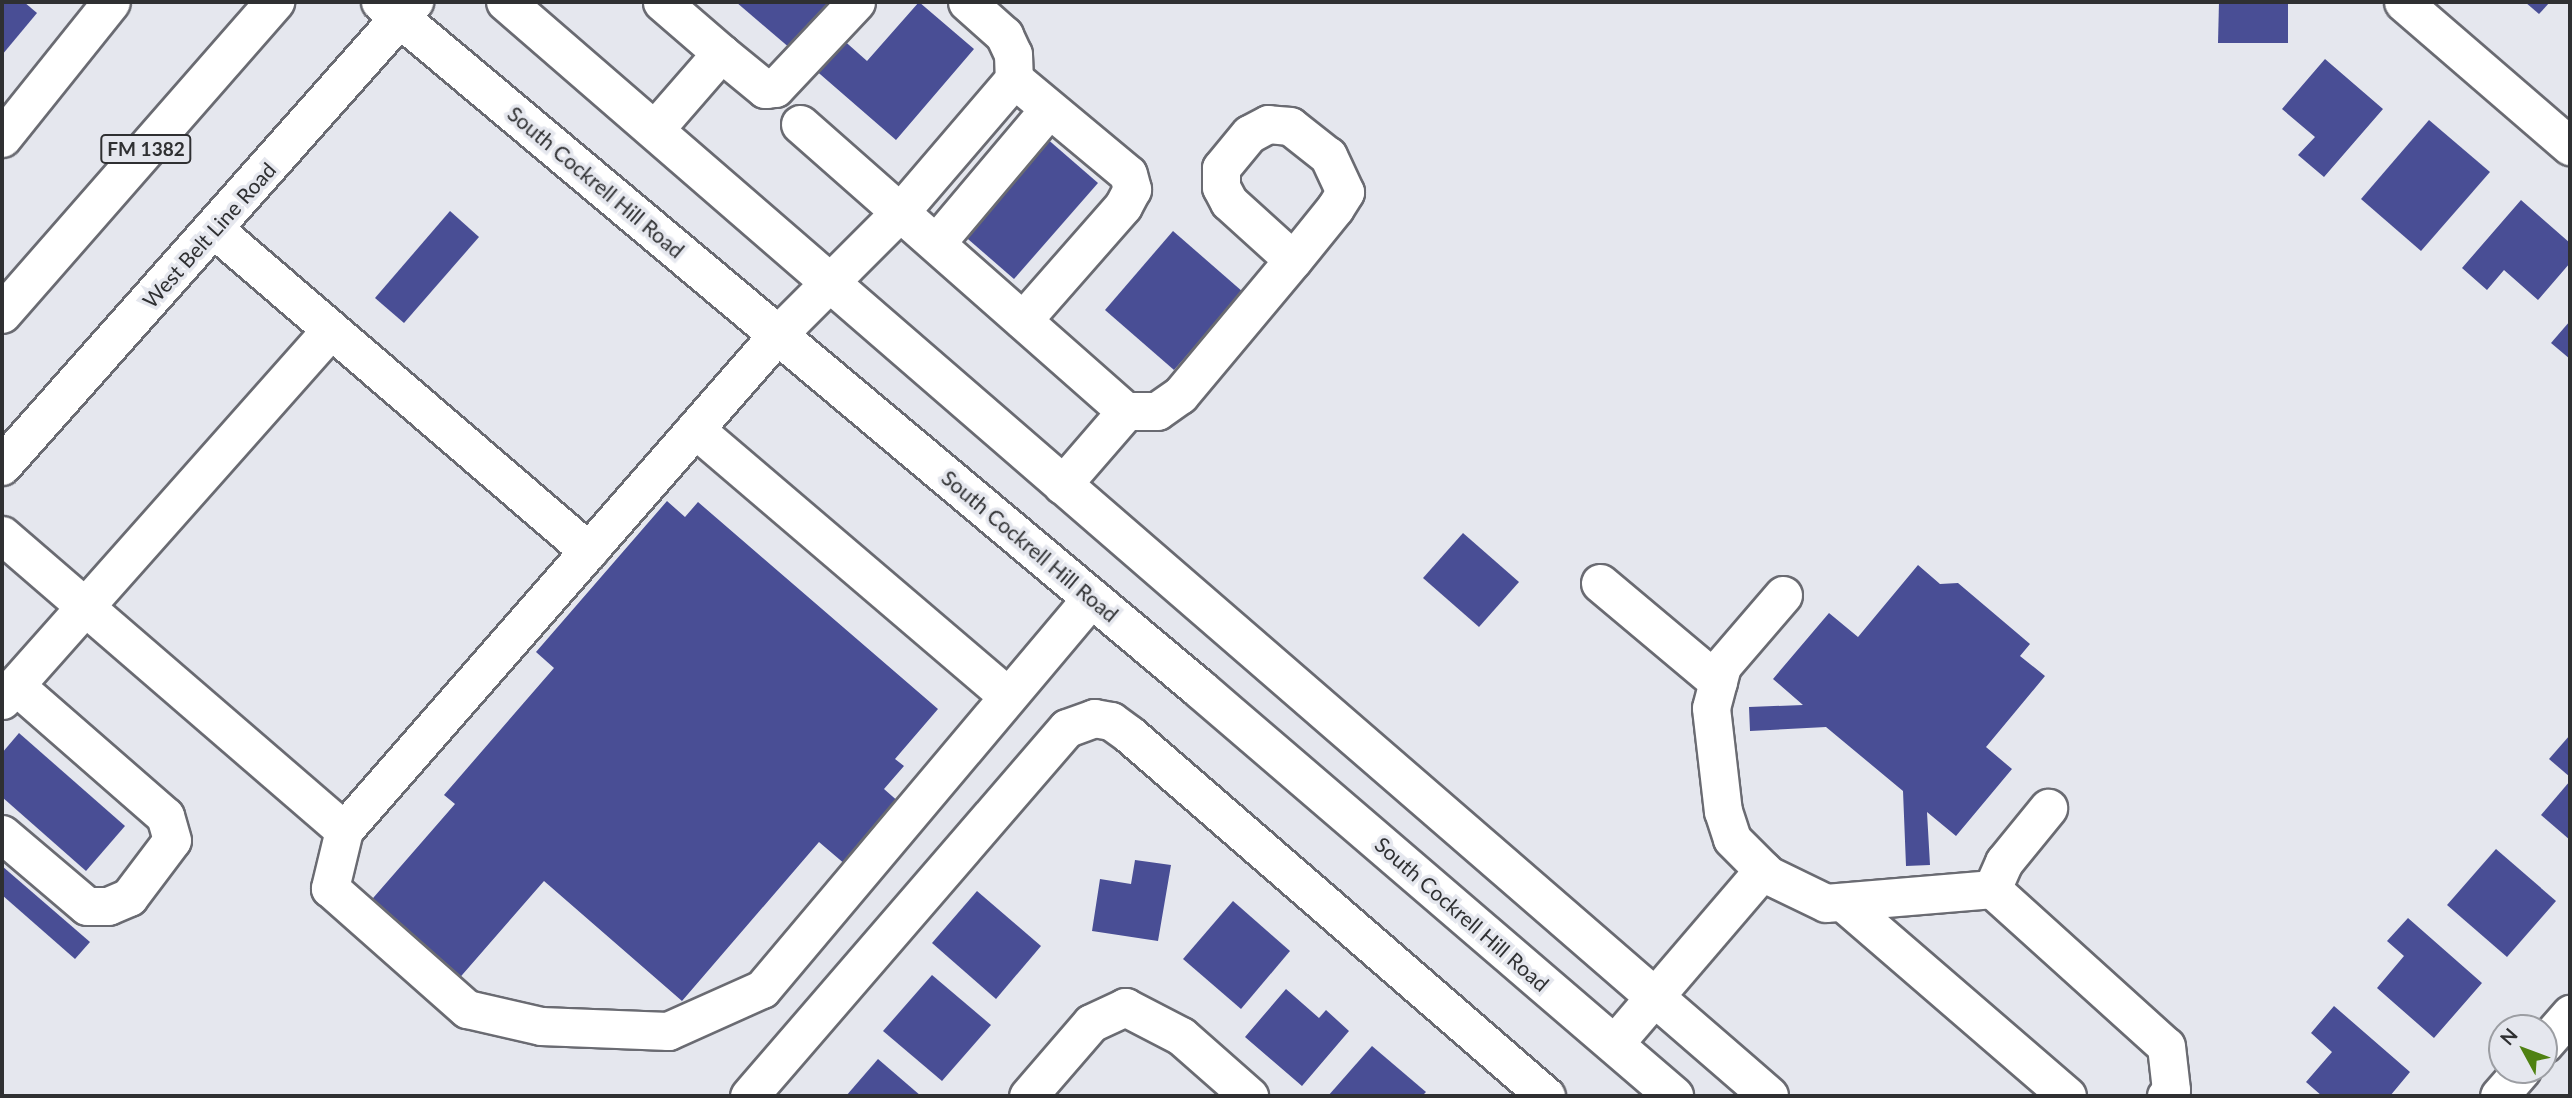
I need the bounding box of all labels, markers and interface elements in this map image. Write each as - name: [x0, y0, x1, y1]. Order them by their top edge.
- street label: South Cockrell Hill Road: [503, 101, 689, 263]
- road number: FM 1382: [99, 134, 193, 164]
- street label: West Belt Line Road: [137, 157, 281, 313]
- street label: South Cockrell Hill Road: [937, 465, 1123, 627]
- street label: South Cockrell Hill Road: [1370, 832, 1554, 996]
- north arrow: [2488, 1014, 2558, 1084]
- text: N: [2495, 1023, 2522, 1049]

